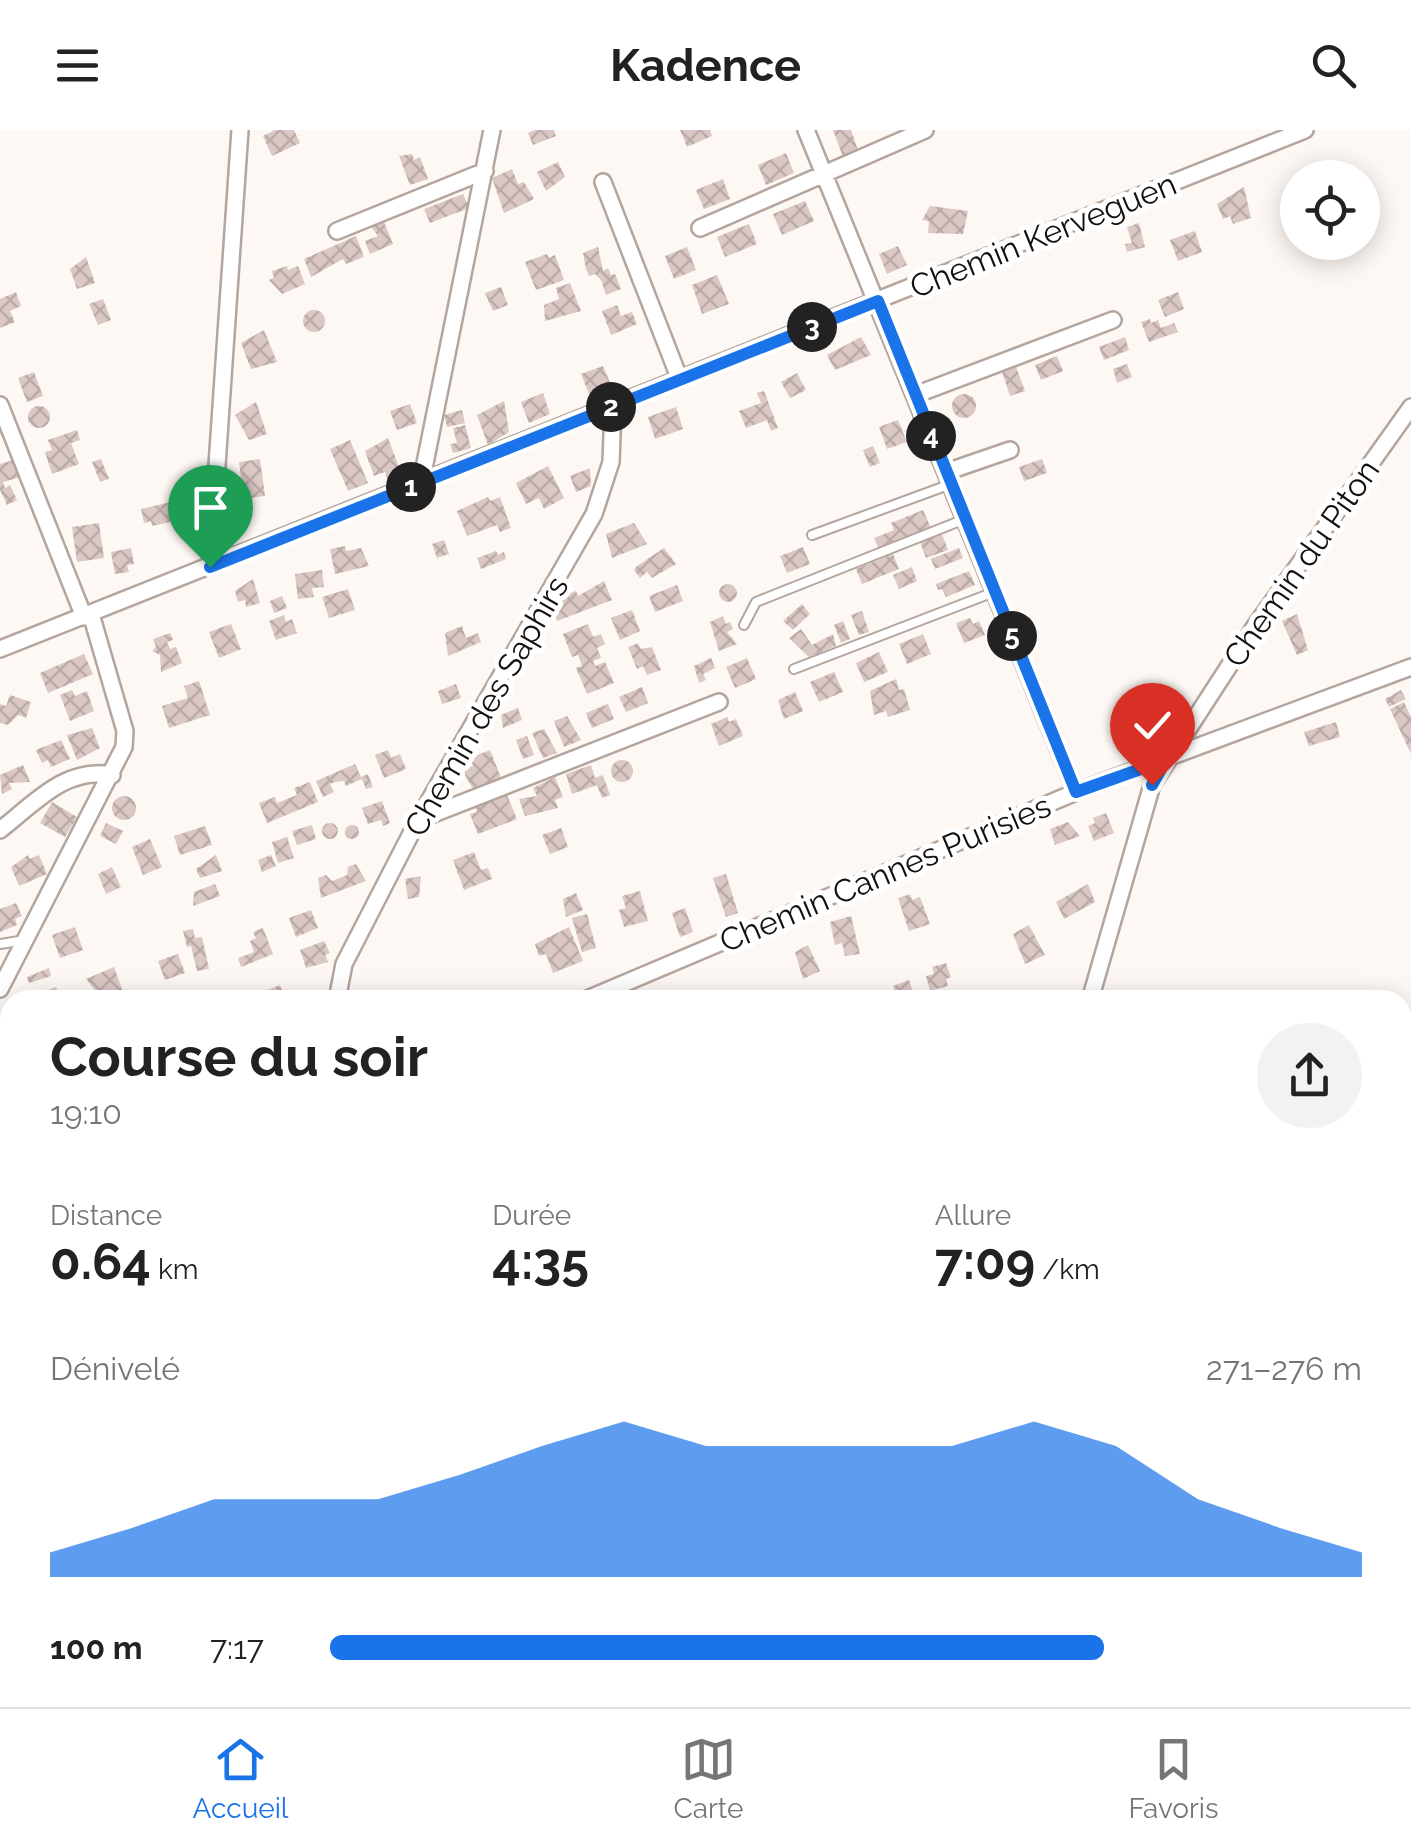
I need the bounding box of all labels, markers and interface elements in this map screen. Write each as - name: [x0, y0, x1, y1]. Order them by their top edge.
- icon: menu: [50, 38, 105, 93]
- icon: search: [1306, 38, 1361, 93]
- text: Kadence: [610, 39, 801, 92]
- map controls: [1280, 160, 1380, 260]
- button: locate: [1280, 160, 1380, 260]
- street label: Chemin Kerveguen: [905, 165, 1181, 305]
- pin: 3: [787, 302, 837, 352]
- text: 3: [804, 310, 820, 343]
- pin: 2: [586, 382, 636, 432]
- text: 2: [603, 390, 619, 423]
- pin: 4: [906, 411, 956, 461]
- text: 4: [923, 419, 939, 452]
- street label: Chemin du Piton: [1216, 452, 1386, 674]
- pin: 1: [386, 462, 436, 512]
- pin: [168, 465, 253, 568]
- text: 1: [404, 470, 418, 503]
- icon: arrive: [183, 480, 238, 535]
- street label: Chemin des Saphirs: [397, 570, 575, 842]
- pin: 5: [987, 611, 1037, 661]
- text: 5: [1004, 619, 1020, 652]
- pin: [1110, 683, 1195, 786]
- icon: check: [1125, 698, 1180, 753]
- street label: Chemin Cannes Purisies: [714, 787, 1056, 959]
- button: share: [1257, 1023, 1362, 1128]
- text: Course du soir: [50, 1024, 428, 1089]
- text: 19:10: [50, 1094, 122, 1131]
- text: Distance: [50, 1199, 162, 1232]
- text: Durée: [492, 1199, 571, 1232]
- text: Allure: [935, 1199, 1011, 1232]
- text: 0.64: [50, 1232, 151, 1291]
- text: 4:35: [492, 1232, 589, 1291]
- text: 7:09: [935, 1232, 1035, 1291]
- text: km: [151, 1253, 199, 1286]
- text: /km: [1035, 1253, 1100, 1286]
- text: Dénivelé: [50, 1350, 180, 1387]
- text: 271–276 m: [1206, 1350, 1362, 1387]
- text: 100 m: [50, 1629, 143, 1666]
- text: 7:17: [210, 1629, 264, 1666]
- tab: Accueil: [193, 1732, 288, 1825]
- tab: Carte: [673, 1732, 743, 1825]
- tab: Favoris: [1128, 1732, 1218, 1825]

